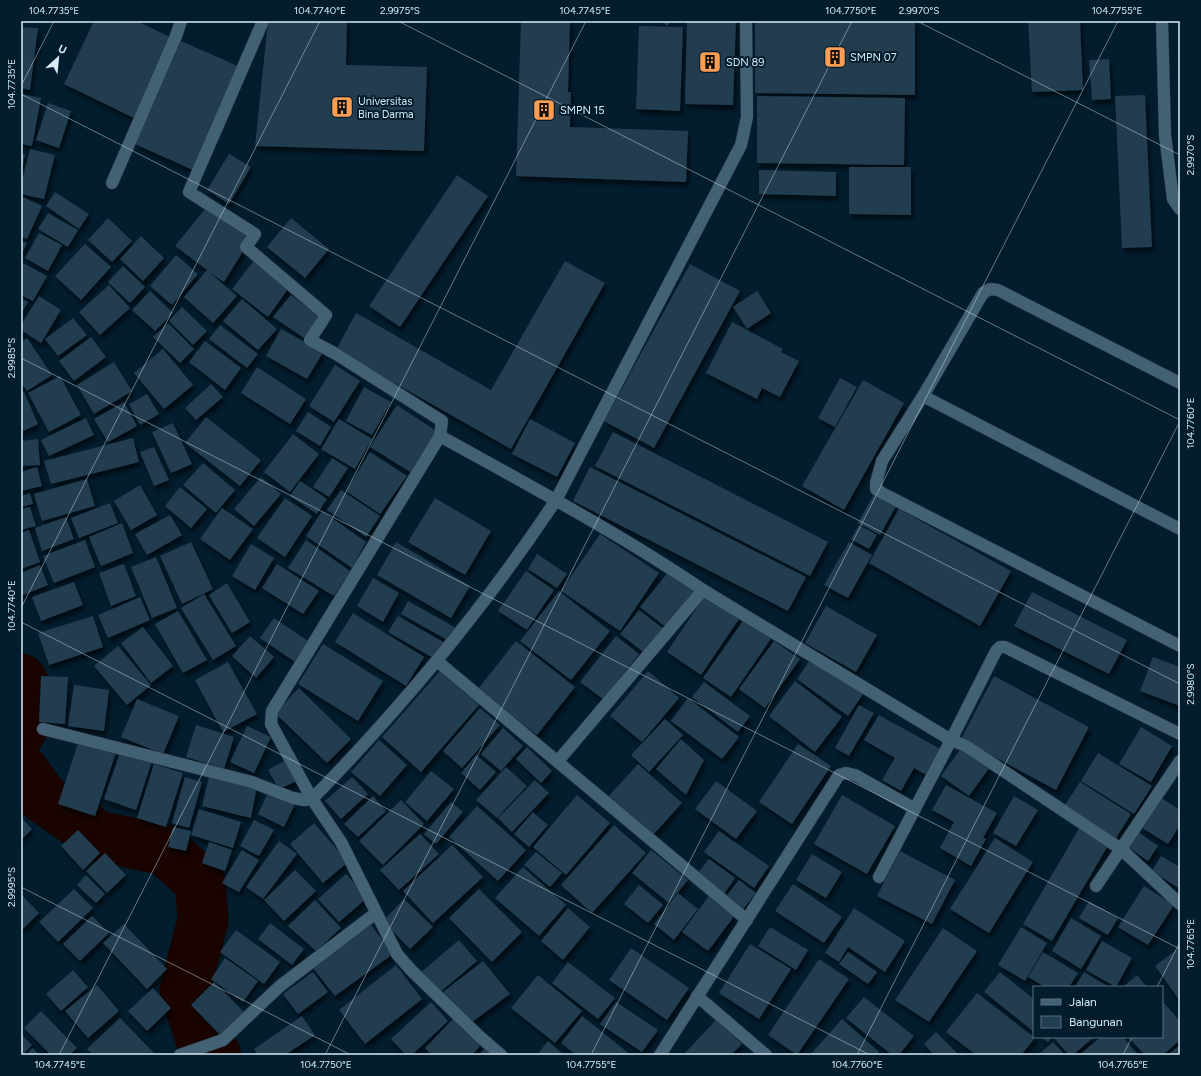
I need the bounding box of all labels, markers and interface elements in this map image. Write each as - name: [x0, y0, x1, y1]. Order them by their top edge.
- text: 104.7735°E: [29, 4, 79, 17]
- text: 104.7740°E: [294, 4, 346, 17]
- text: 2.9975°S: [380, 4, 420, 17]
- text: 104.7745°E: [559, 4, 611, 17]
- text: 104.7750°E: [825, 4, 877, 17]
- text: 2.9970°S: [899, 4, 939, 17]
- text: 104.7755°E: [1092, 4, 1142, 17]
- north arrow: [38, 38, 78, 78]
- text: U: [56, 42, 69, 57]
- building icon: SMPN 07: [822, 44, 848, 70]
- building icon: SDN 89: [697, 49, 723, 75]
- place label: SMPN 07: [850, 51, 897, 64]
- place label: SDN 89: [726, 56, 765, 69]
- text: 104.7735°E: [5, 59, 18, 109]
- building icon: Universitas Bina Darma: [329, 94, 355, 120]
- place label: Universitas Bina Darma: [358, 95, 414, 121]
- building icon: SMPN 15: [531, 97, 557, 123]
- place label: SMPN 15: [560, 104, 605, 117]
- text: 2.9970°S: [1184, 135, 1197, 175]
- text: 2.9985°S: [5, 338, 18, 378]
- text: 104.7760°E: [1184, 397, 1197, 449]
- text: 104.7740°E: [5, 580, 18, 632]
- text: 2.9980°S: [1184, 663, 1197, 705]
- text: 2.9995°S: [5, 867, 18, 907]
- text: 104.7765°E: [1184, 919, 1197, 969]
- legend: [1033, 986, 1163, 1038]
- text: Jalan: [1069, 995, 1097, 1009]
- text: Bangunan: [1069, 1015, 1123, 1029]
- text: 104.7745°E: [34, 1058, 86, 1071]
- text: 104.7750°E: [300, 1058, 352, 1071]
- text: 104.7755°E: [566, 1058, 616, 1071]
- text: 104.7760°E: [831, 1058, 883, 1071]
- text: 104.7765°E: [1098, 1058, 1148, 1071]

